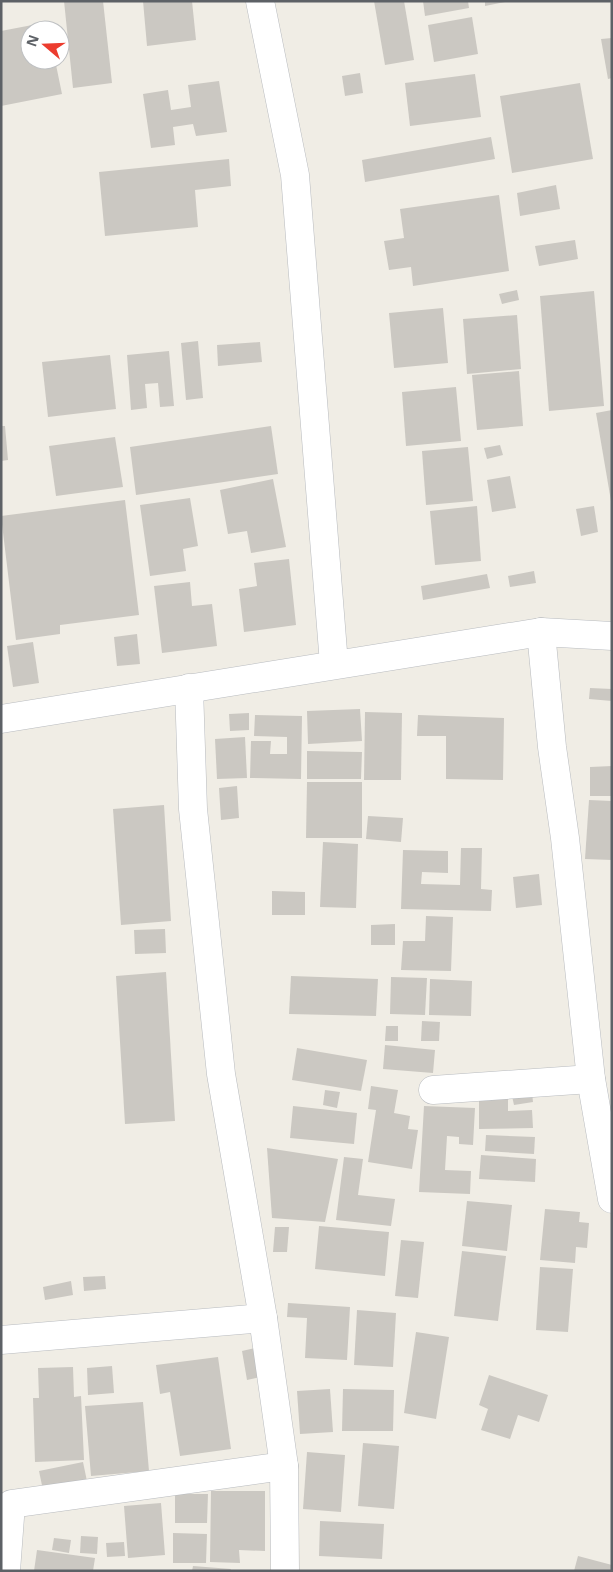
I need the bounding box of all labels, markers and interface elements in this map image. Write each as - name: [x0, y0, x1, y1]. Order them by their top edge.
- north arrow: [20, 20, 70, 70]
- text: N: [21, 32, 43, 49]

